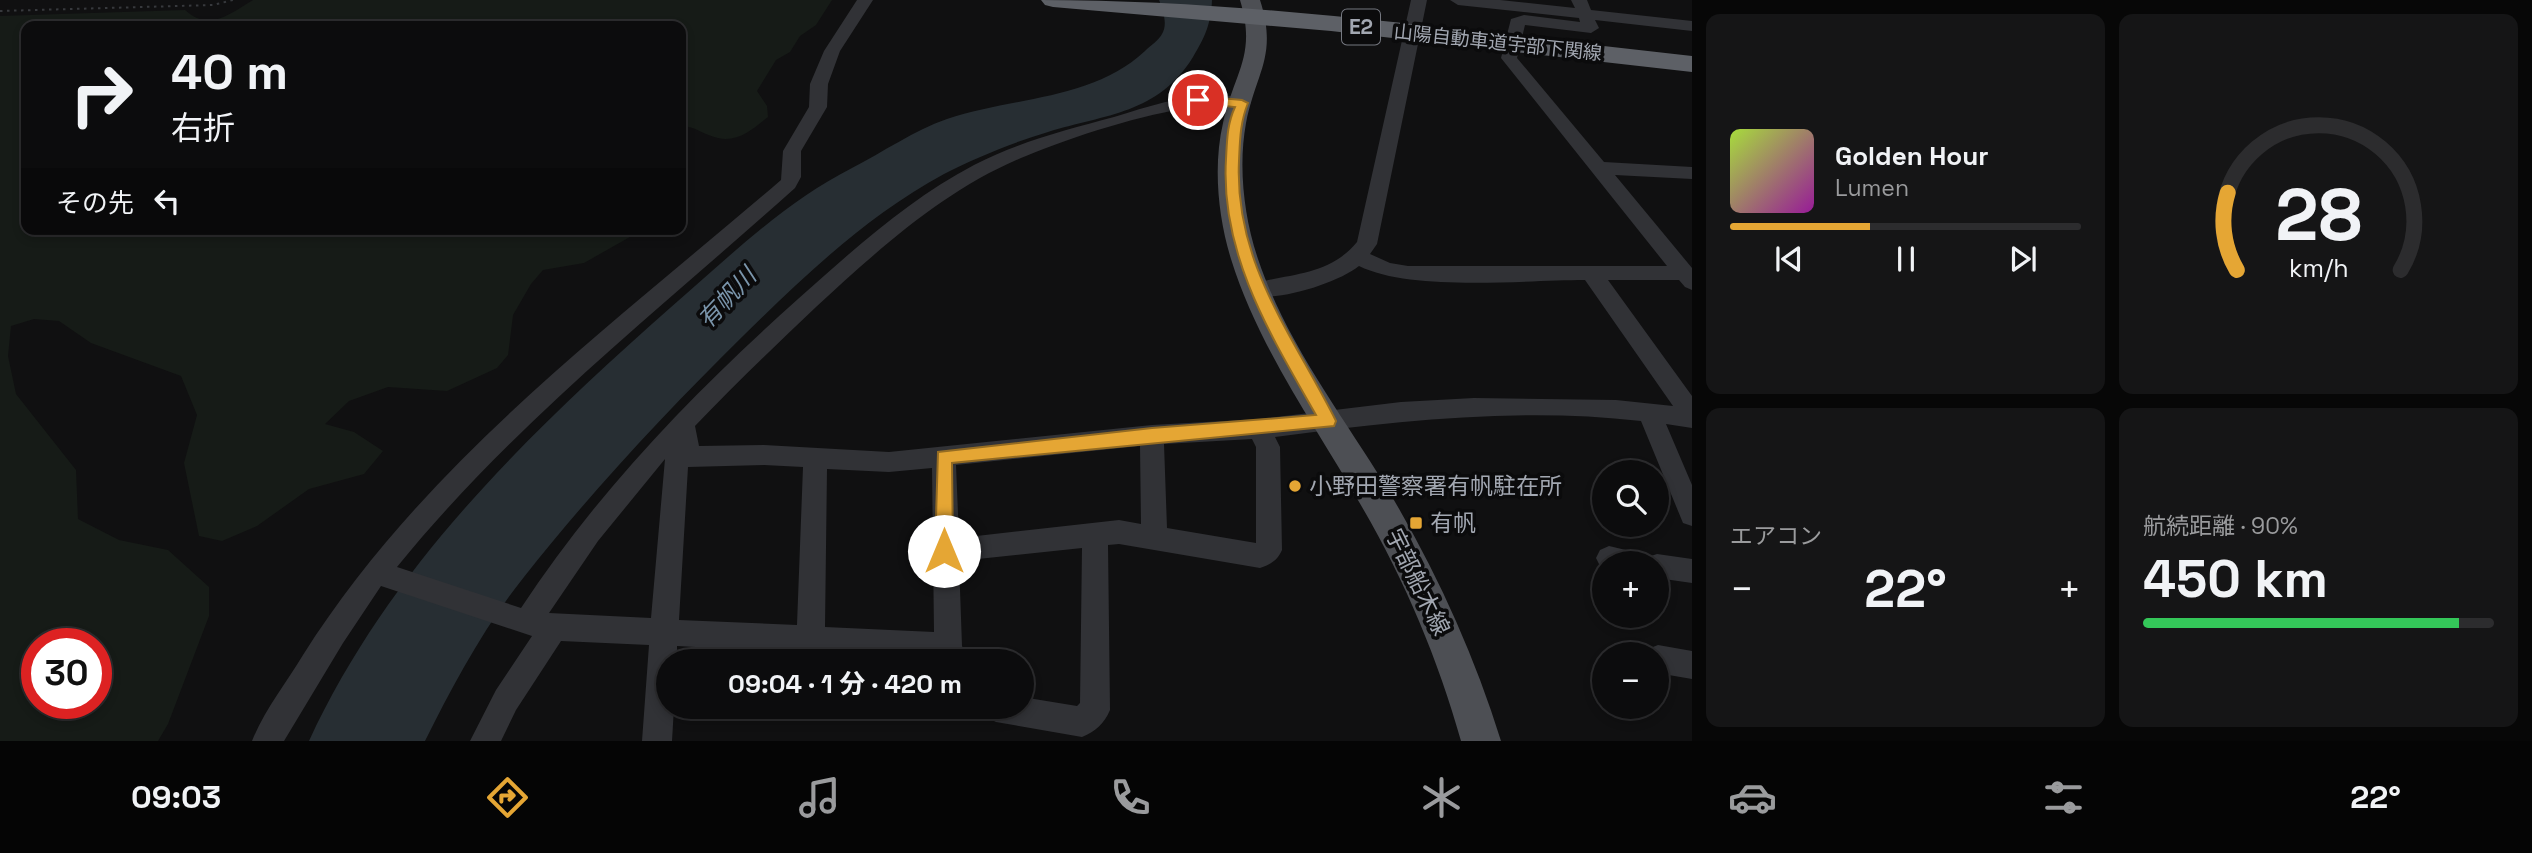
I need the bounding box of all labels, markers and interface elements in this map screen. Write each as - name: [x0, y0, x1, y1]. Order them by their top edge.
- road number: E2: [1342, 10, 1380, 44]
- street label: 山陽自動車道宇部下関線: [1393, 19, 1603, 66]
- text: 40 m: [171, 41, 288, 103]
- icon: right: [56, 49, 147, 140]
- pin: [1168, 70, 1228, 130]
- icon: arrive: [1179, 81, 1217, 119]
- text: 右折: [171, 108, 235, 148]
- text: Golden Hour: [1835, 139, 1989, 173]
- text: 28: [2275, 168, 2362, 261]
- text: Lumen: [1835, 173, 1909, 203]
- icon: left: [148, 182, 186, 220]
- text: その先: [56, 186, 134, 220]
- icon: previous: [1770, 240, 1808, 278]
- icon: pause: [1887, 240, 1925, 278]
- icon: next: [2004, 240, 2042, 278]
- text: km/h: [2289, 252, 2348, 284]
- water label: 有帆川: [691, 259, 765, 335]
- map controls: [1592, 460, 1669, 719]
- button: search: [1592, 460, 1669, 537]
- place label: 小野田警察署有帆駐在所: [1309, 471, 1562, 501]
- marker: 小野田警察署有帆駐在所: [1287, 478, 1303, 494]
- place label: 有帆: [1430, 508, 1476, 538]
- text: 航続距離 · 90%: [2143, 511, 2298, 541]
- position arrow: [907, 514, 981, 588]
- marker: 有帆: [1408, 515, 1424, 531]
- text: エアコン: [1730, 521, 1822, 551]
- street label: 宇部船木線: [1379, 524, 1457, 640]
- text: 450 km: [2143, 546, 2328, 612]
- button: +: [1592, 551, 1669, 628]
- text: 22°: [1864, 556, 1947, 622]
- text: −: [1730, 565, 1754, 613]
- text: +: [2057, 565, 2081, 613]
- speed limit sign: 30: [21, 628, 112, 719]
- button: −: [1592, 642, 1669, 719]
- text: 09:04 · 1 分 · 420 m: [728, 667, 962, 701]
- icon: directions: [483, 773, 532, 822]
- icon: music: [795, 773, 844, 822]
- icon: phone: [1106, 773, 1155, 822]
- icon: climate: [1417, 773, 1466, 822]
- icon: car: [1728, 773, 1777, 822]
- icon: filters: [2039, 773, 2088, 822]
- text: 09:03: [131, 777, 221, 817]
- text: 22°: [2350, 777, 2401, 817]

